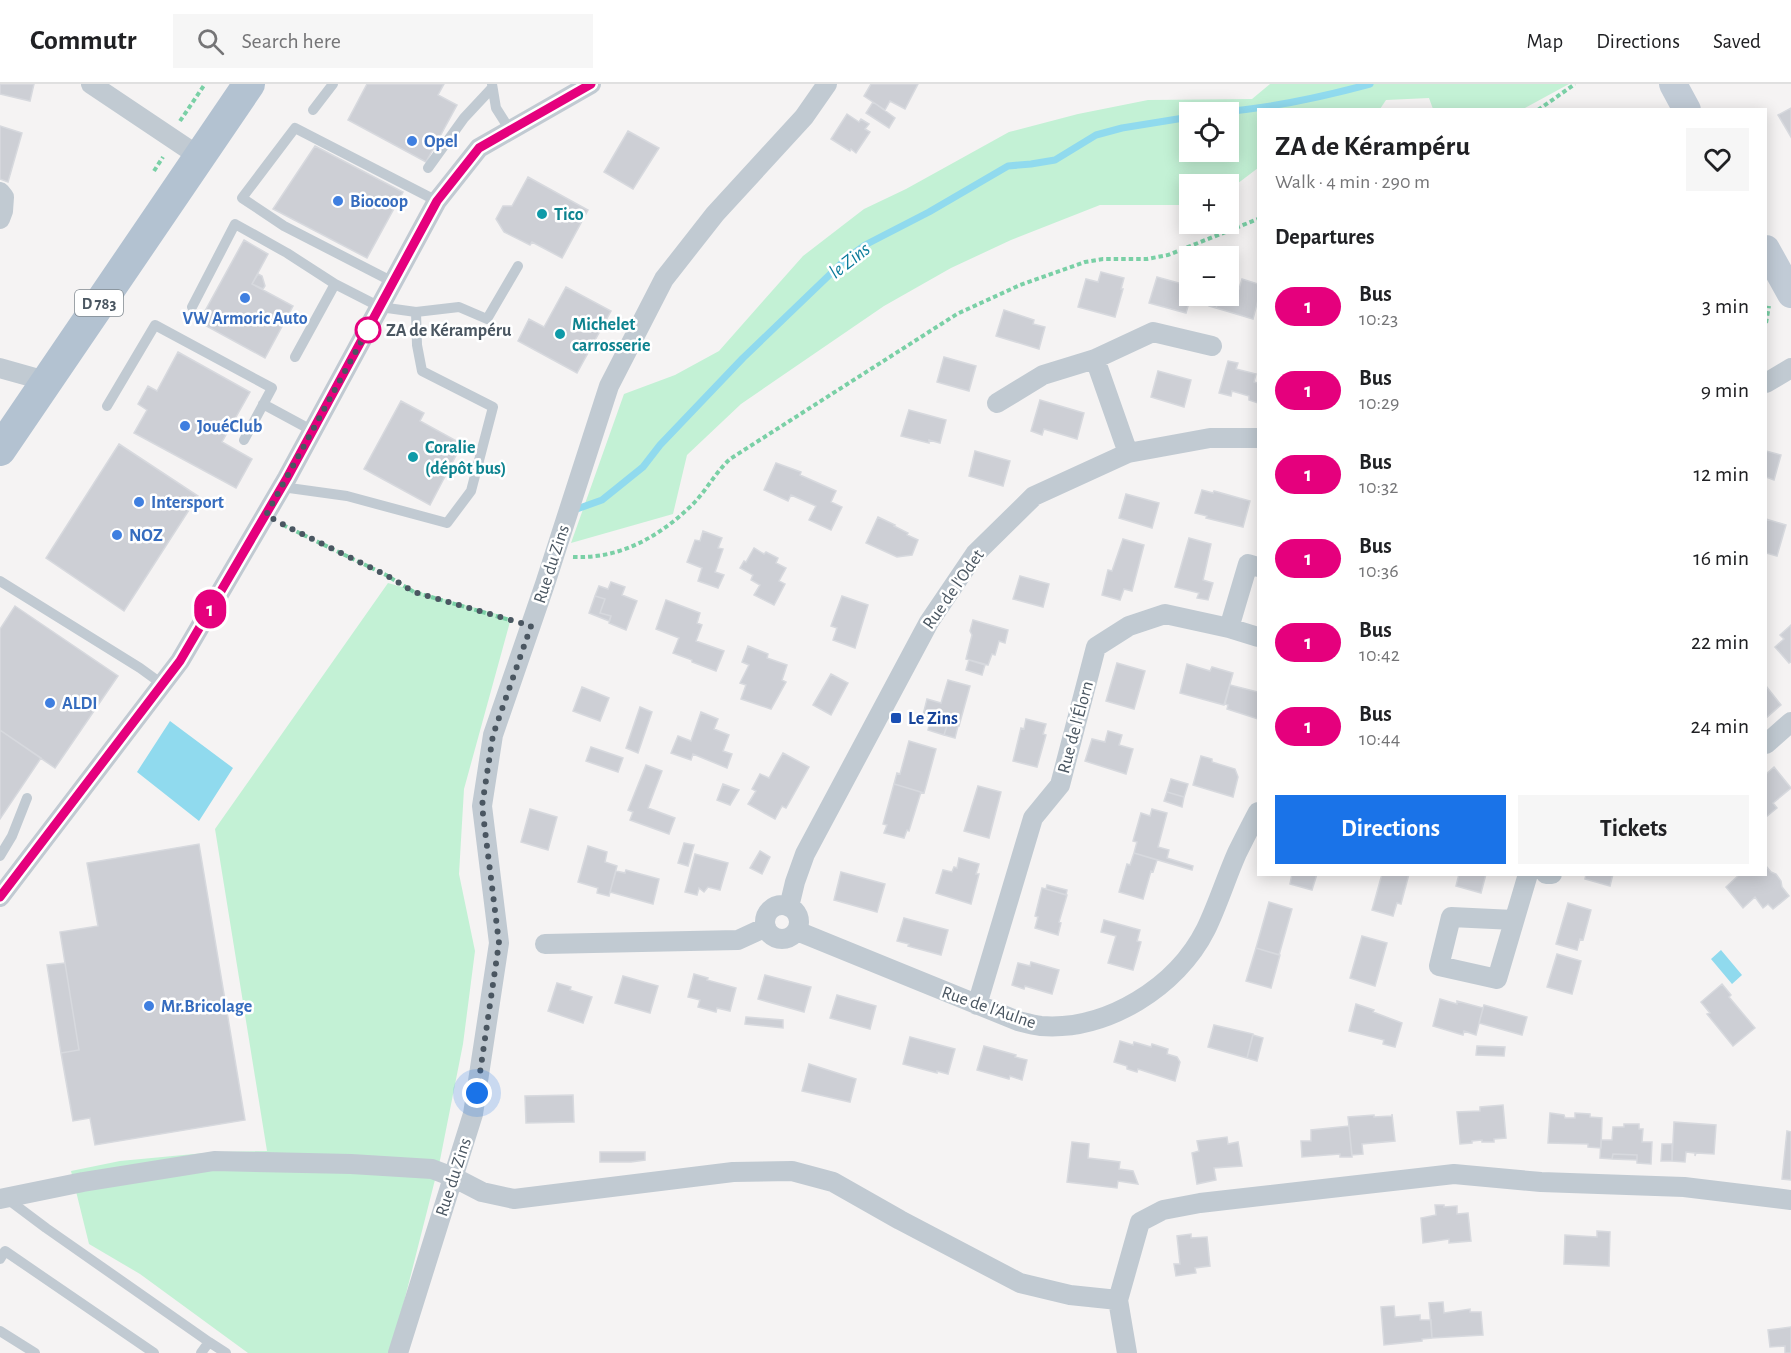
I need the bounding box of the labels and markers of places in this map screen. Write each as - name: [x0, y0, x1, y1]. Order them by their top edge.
- place label: Opel: [424, 133, 458, 151]
- marker: Opel: [405, 134, 419, 148]
- place label: Biocoop: [350, 193, 408, 211]
- marker: Biocoop: [331, 194, 345, 208]
- place label: Tico: [554, 206, 584, 224]
- marker: Tico: [535, 207, 549, 221]
- marker: VW Armoric Auto: [238, 291, 252, 305]
- place label: VW Armoric Auto: [182, 310, 308, 328]
- place label: Michelet carrosserie: [572, 316, 651, 355]
- marker: ZA de Kérampéru: [355, 317, 381, 343]
- place label: ZA de Kérampéru: [386, 322, 512, 340]
- marker: Michelet carrosserie: [553, 327, 567, 341]
- place label: JouéClub: [197, 418, 262, 436]
- marker: JouéClub: [178, 419, 192, 433]
- place label: Coralie (dépôt bus): [425, 439, 506, 478]
- marker: Coralie (dépôt bus): [406, 450, 420, 464]
- place label: Intersport: [151, 494, 224, 512]
- marker: Intersport: [132, 495, 146, 509]
- place label: NOZ: [129, 527, 163, 545]
- marker: NOZ: [110, 528, 124, 542]
- place label: ALDI: [62, 695, 98, 713]
- marker: ALDI: [43, 696, 57, 710]
- place label: Le Zins: [908, 710, 958, 728]
- marker: Le Zins: [889, 711, 903, 725]
- place label: Mr.Bricolage: [161, 998, 252, 1016]
- marker: Mr.Bricolage: [142, 999, 156, 1013]

